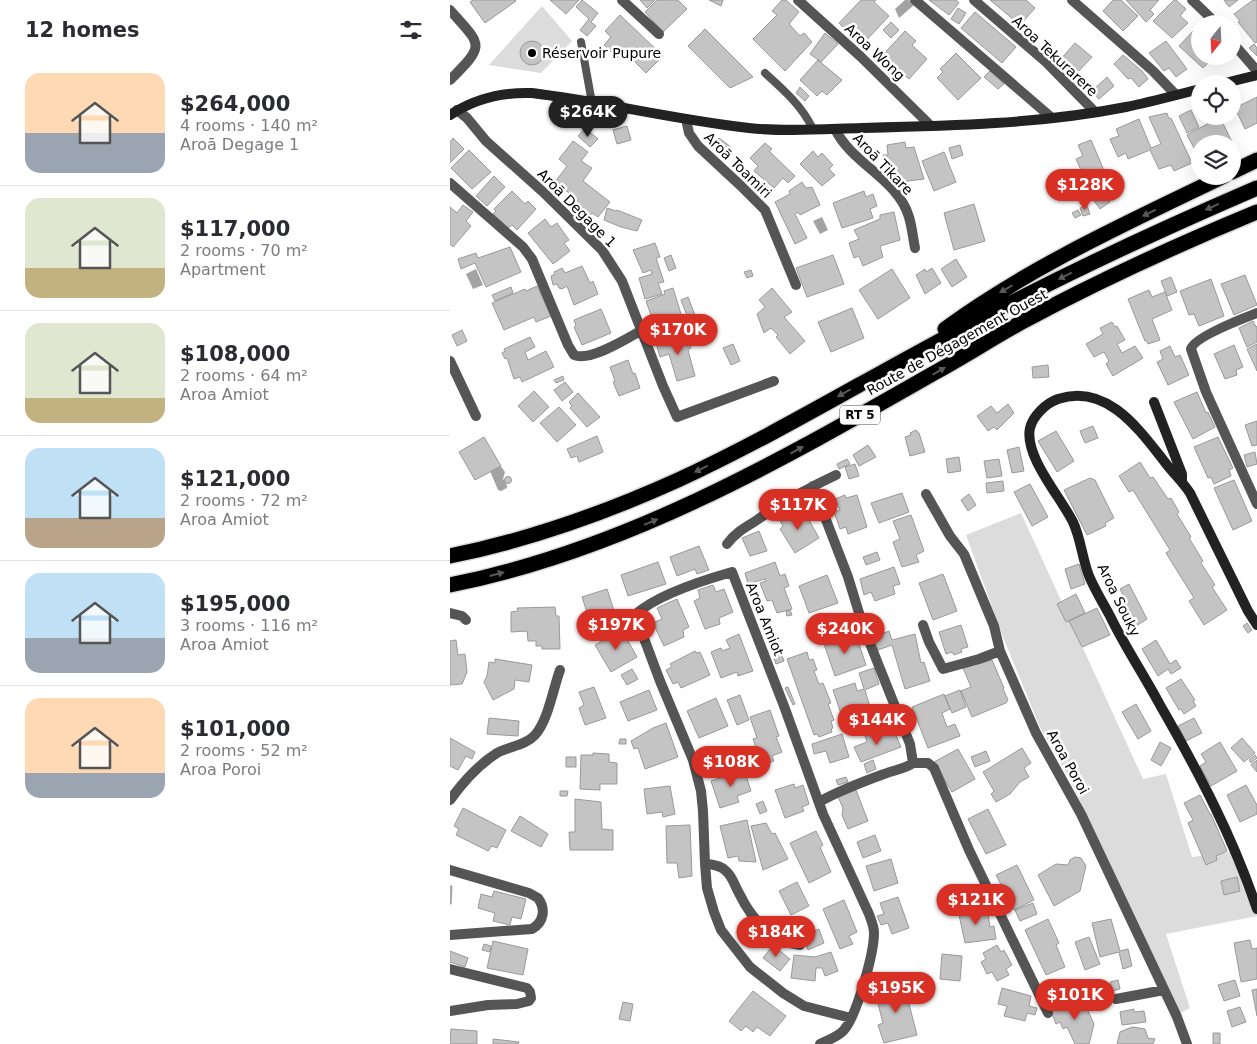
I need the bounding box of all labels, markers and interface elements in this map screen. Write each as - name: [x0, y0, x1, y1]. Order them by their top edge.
- street label: Aroa Tekurarere: [1009, 12, 1101, 100]
- north arrow: [1191, 15, 1241, 65]
- map controls: [1191, 15, 1241, 185]
- icon: filters: [397, 16, 425, 44]
- text: 12 homes: [25, 18, 140, 42]
- street label: Aroa Wong: [842, 20, 908, 84]
- place label: Réservoir Pupure: [542, 45, 661, 61]
- marker: Réservoir Pupure: [526, 47, 538, 59]
- button: locate: [1191, 75, 1241, 125]
- text: $264,000: [180, 92, 290, 116]
- icon: home: [65, 93, 125, 153]
- pin: $264K: [553, 96, 623, 138]
- text: $264K: [560, 102, 616, 121]
- text: 4 rooms · 140 m²: [180, 116, 318, 135]
- street label: Aroā Toamiri: [701, 129, 775, 201]
- street label: Aroā Tikare: [850, 130, 916, 198]
- text: Aroā Degage 1: [180, 135, 299, 154]
- button: layers: [1191, 135, 1241, 185]
- street label: Aroā Degage 1: [534, 165, 620, 251]
- pin: $128K: [1050, 168, 1120, 211]
- text: $128K: [1057, 175, 1113, 194]
- one-way arrow: [1205, 204, 1219, 212]
- one-way arrow: [1142, 209, 1156, 217]
- text: $117,000: [180, 217, 290, 241]
- icon: home: [65, 218, 125, 278]
- text: 2 rooms · 70 m²: [180, 241, 308, 260]
- text: Apartment: [180, 260, 266, 279]
- one-way arrow: [1058, 272, 1072, 280]
- street label: Route de Dégagement Ouest: [864, 285, 1050, 398]
- one-way arrow: [998, 285, 1013, 293]
- pin: $170K: [643, 314, 713, 356]
- text: $170K: [650, 320, 706, 339]
- text: $108,000: [180, 342, 290, 366]
- icon: home: [65, 343, 125, 403]
- text: 2 rooms · 64 m²: [180, 366, 308, 385]
- one-way arrow: [932, 366, 945, 375]
- text: Aroa Amiot: [180, 385, 269, 404]
- one-way arrow: [837, 389, 851, 397]
- road number: RT 5: [840, 406, 880, 424]
- one-way arrow: [790, 446, 804, 454]
- one-way arrow: [694, 465, 708, 473]
- text: $121,000: [180, 467, 290, 491]
- icon: home: [65, 468, 125, 528]
- pin: $117K: [763, 488, 833, 531]
- text: 2 rooms · 72 m²: [180, 491, 308, 510]
- text: $117K: [770, 495, 826, 514]
- text: Aroa Amiot: [180, 510, 269, 529]
- one-way arrow: [644, 517, 658, 525]
- street label: Aroa Souky: [1095, 561, 1143, 639]
- one-way arrow: [490, 569, 505, 577]
- street label: Aroa Amiot: [743, 580, 787, 659]
- text: $195,000: [180, 592, 290, 616]
- icon: home: [65, 593, 125, 653]
- pin: $197K: [581, 608, 651, 651]
- pin: $240K: [810, 612, 880, 655]
- text: $197K: [588, 615, 644, 634]
- text: 3 rooms · 116 m²: [180, 616, 318, 635]
- text: $240K: [817, 619, 873, 638]
- text: Aroa Amiot: [180, 635, 269, 654]
- pin: $144K: [842, 704, 912, 746]
- text: $144K: [849, 710, 905, 729]
- text: $101,000: [180, 717, 290, 741]
- icon: home: [65, 718, 125, 778]
- street label: Aroa Poroi: [1044, 727, 1092, 797]
- text: 2 rooms · 52 m²: [180, 741, 308, 760]
- pin: $108K: [696, 746, 766, 788]
- text: $108K: [703, 752, 759, 771]
- text: Aroa Poroi: [180, 760, 261, 779]
- pin: $121K: [941, 884, 1011, 926]
- text: $121K: [948, 890, 1004, 909]
- pin: $184K: [741, 916, 811, 958]
- text: $184K: [748, 922, 804, 941]
- pin: $195K: [861, 972, 931, 1014]
- text: $195K: [868, 978, 924, 997]
- pin: $101K: [1040, 978, 1110, 1021]
- text: $101K: [1047, 985, 1103, 1004]

